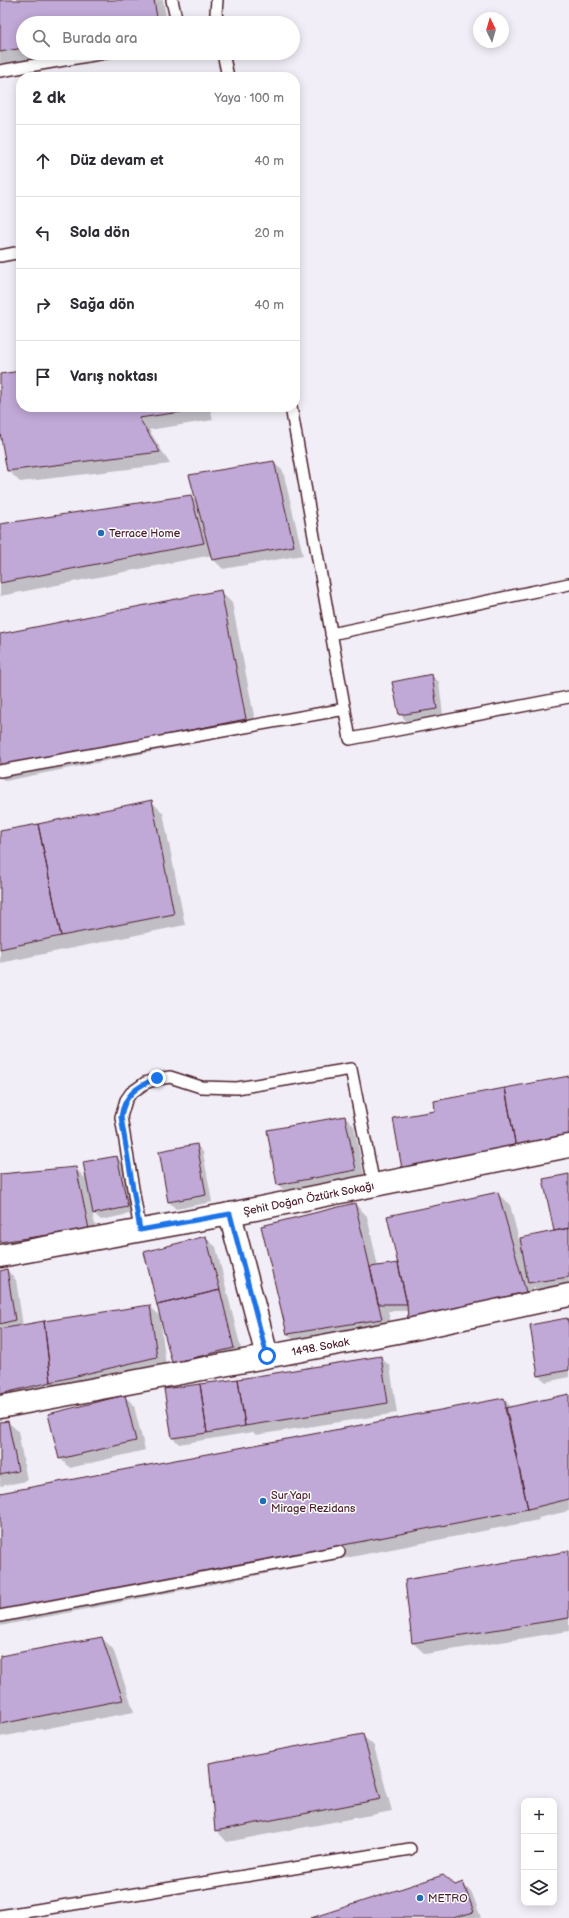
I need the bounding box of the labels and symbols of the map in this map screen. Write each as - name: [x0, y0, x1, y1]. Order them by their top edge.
- north arrow: [473, 12, 509, 48]
- place label: Terrace Home: [109, 527, 181, 540]
- marker: Terrace Home: [96, 528, 106, 538]
- route end: [148, 1069, 166, 1087]
- street label: Şehit Doğan Öztürk Sokağı: [242, 1179, 375, 1218]
- street label: 1498. Sokak: [290, 1335, 351, 1358]
- route start: [258, 1347, 276, 1365]
- place label: Sur Yapı Mirage Rezidans: [271, 1489, 356, 1515]
- marker: Sur Yapı Mirage Rezidans: [258, 1496, 268, 1506]
- place label: METRO: [428, 1892, 468, 1905]
- marker: METRO: [415, 1893, 425, 1903]

